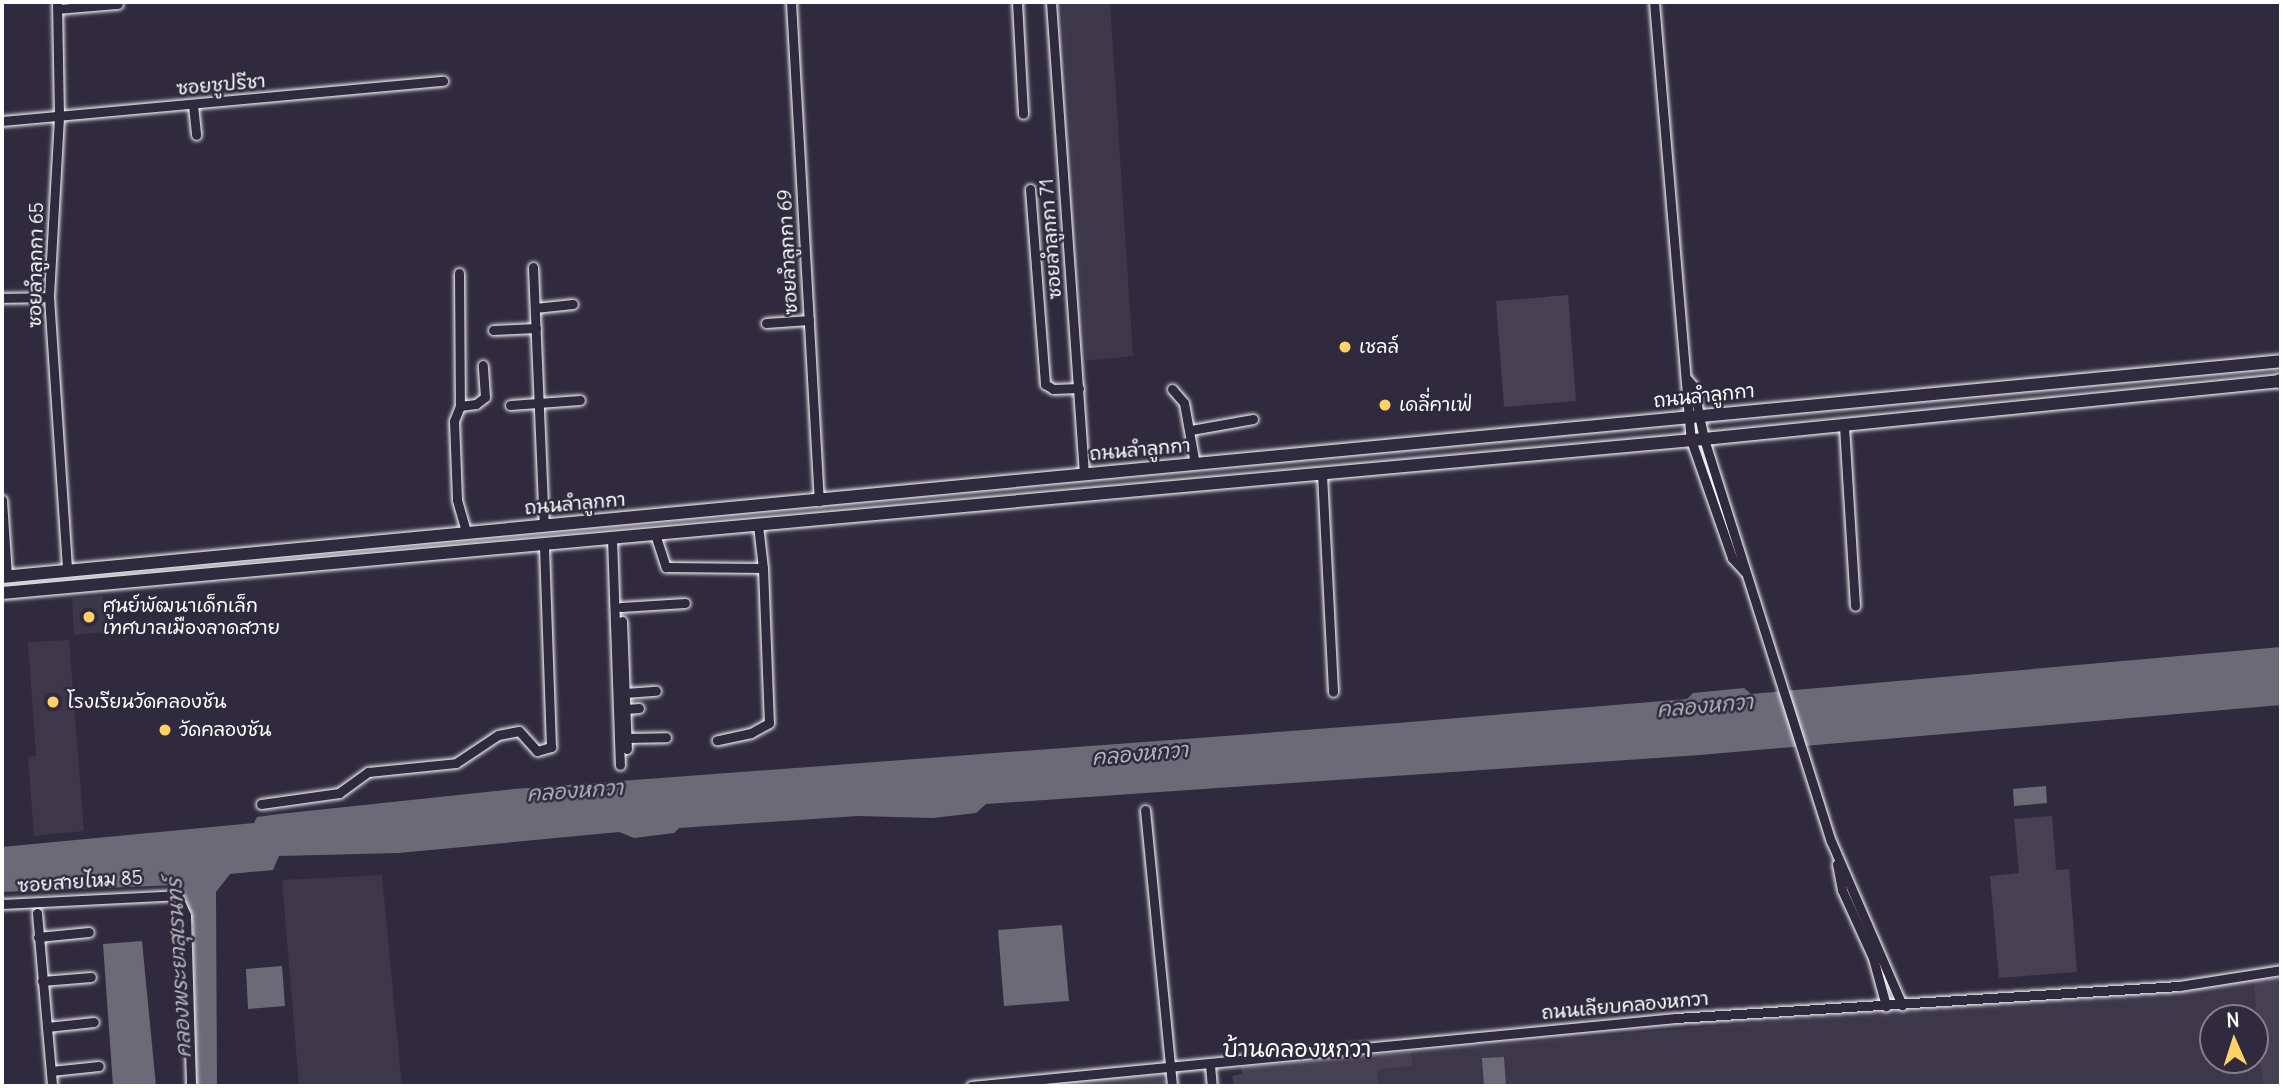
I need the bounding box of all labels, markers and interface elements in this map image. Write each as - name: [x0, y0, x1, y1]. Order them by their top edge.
- street label: ซอยชูปรีชา: [175, 70, 267, 100]
- street label: ซอยลำลูกกา 71: [1035, 178, 1067, 300]
- street label: ซอยลำลูกกา 69: [773, 189, 803, 315]
- street label: ซอยลำลูกกา 65: [24, 202, 48, 328]
- place label: เชลล์: [1359, 336, 1399, 358]
- marker: เชลล์: [1337, 339, 1353, 355]
- street label: ถนนลำลูกกา: [1652, 379, 1756, 413]
- place label: เดลี่คาเฟ่: [1399, 394, 1472, 416]
- marker: เดลี่คาเฟ่: [1377, 397, 1393, 413]
- street label: ถนนลำลูกกา: [1088, 434, 1192, 466]
- street label: ถนนลำลูกกา: [523, 488, 627, 520]
- place label: ศูนย์พัฒนาเด็กเล็ก เทศบาลเมืองลาดสวาย: [103, 595, 280, 639]
- marker: ศูนย์พัฒนาเด็กเล็ก เทศบาลเมืองลาดสวาย: [81, 609, 97, 625]
- water label: คลองหกวา: [1656, 689, 1754, 723]
- place label: โรงเรียนวัดคลองชัน: [67, 691, 226, 713]
- marker: โรงเรียนวัดคลองชัน: [45, 694, 61, 710]
- place label: วัดคลองชัน: [179, 719, 272, 741]
- marker: วัดคลองชัน: [157, 722, 173, 738]
- water label: คลองหกวา: [1091, 737, 1189, 771]
- water label: คลองหกวา: [526, 775, 624, 807]
- street label: ซอยสายไหม 85: [17, 866, 143, 898]
- water label: คลองพระยาสุเรนทร์: [162, 878, 196, 1058]
- street label: ถนนเลียบคลองหกวา: [1540, 987, 1710, 1025]
- north arrow: [2199, 1004, 2269, 1074]
- text: N: [2226, 1008, 2240, 1032]
- district label: บ้านคลองหกวา: [1223, 1035, 1371, 1063]

